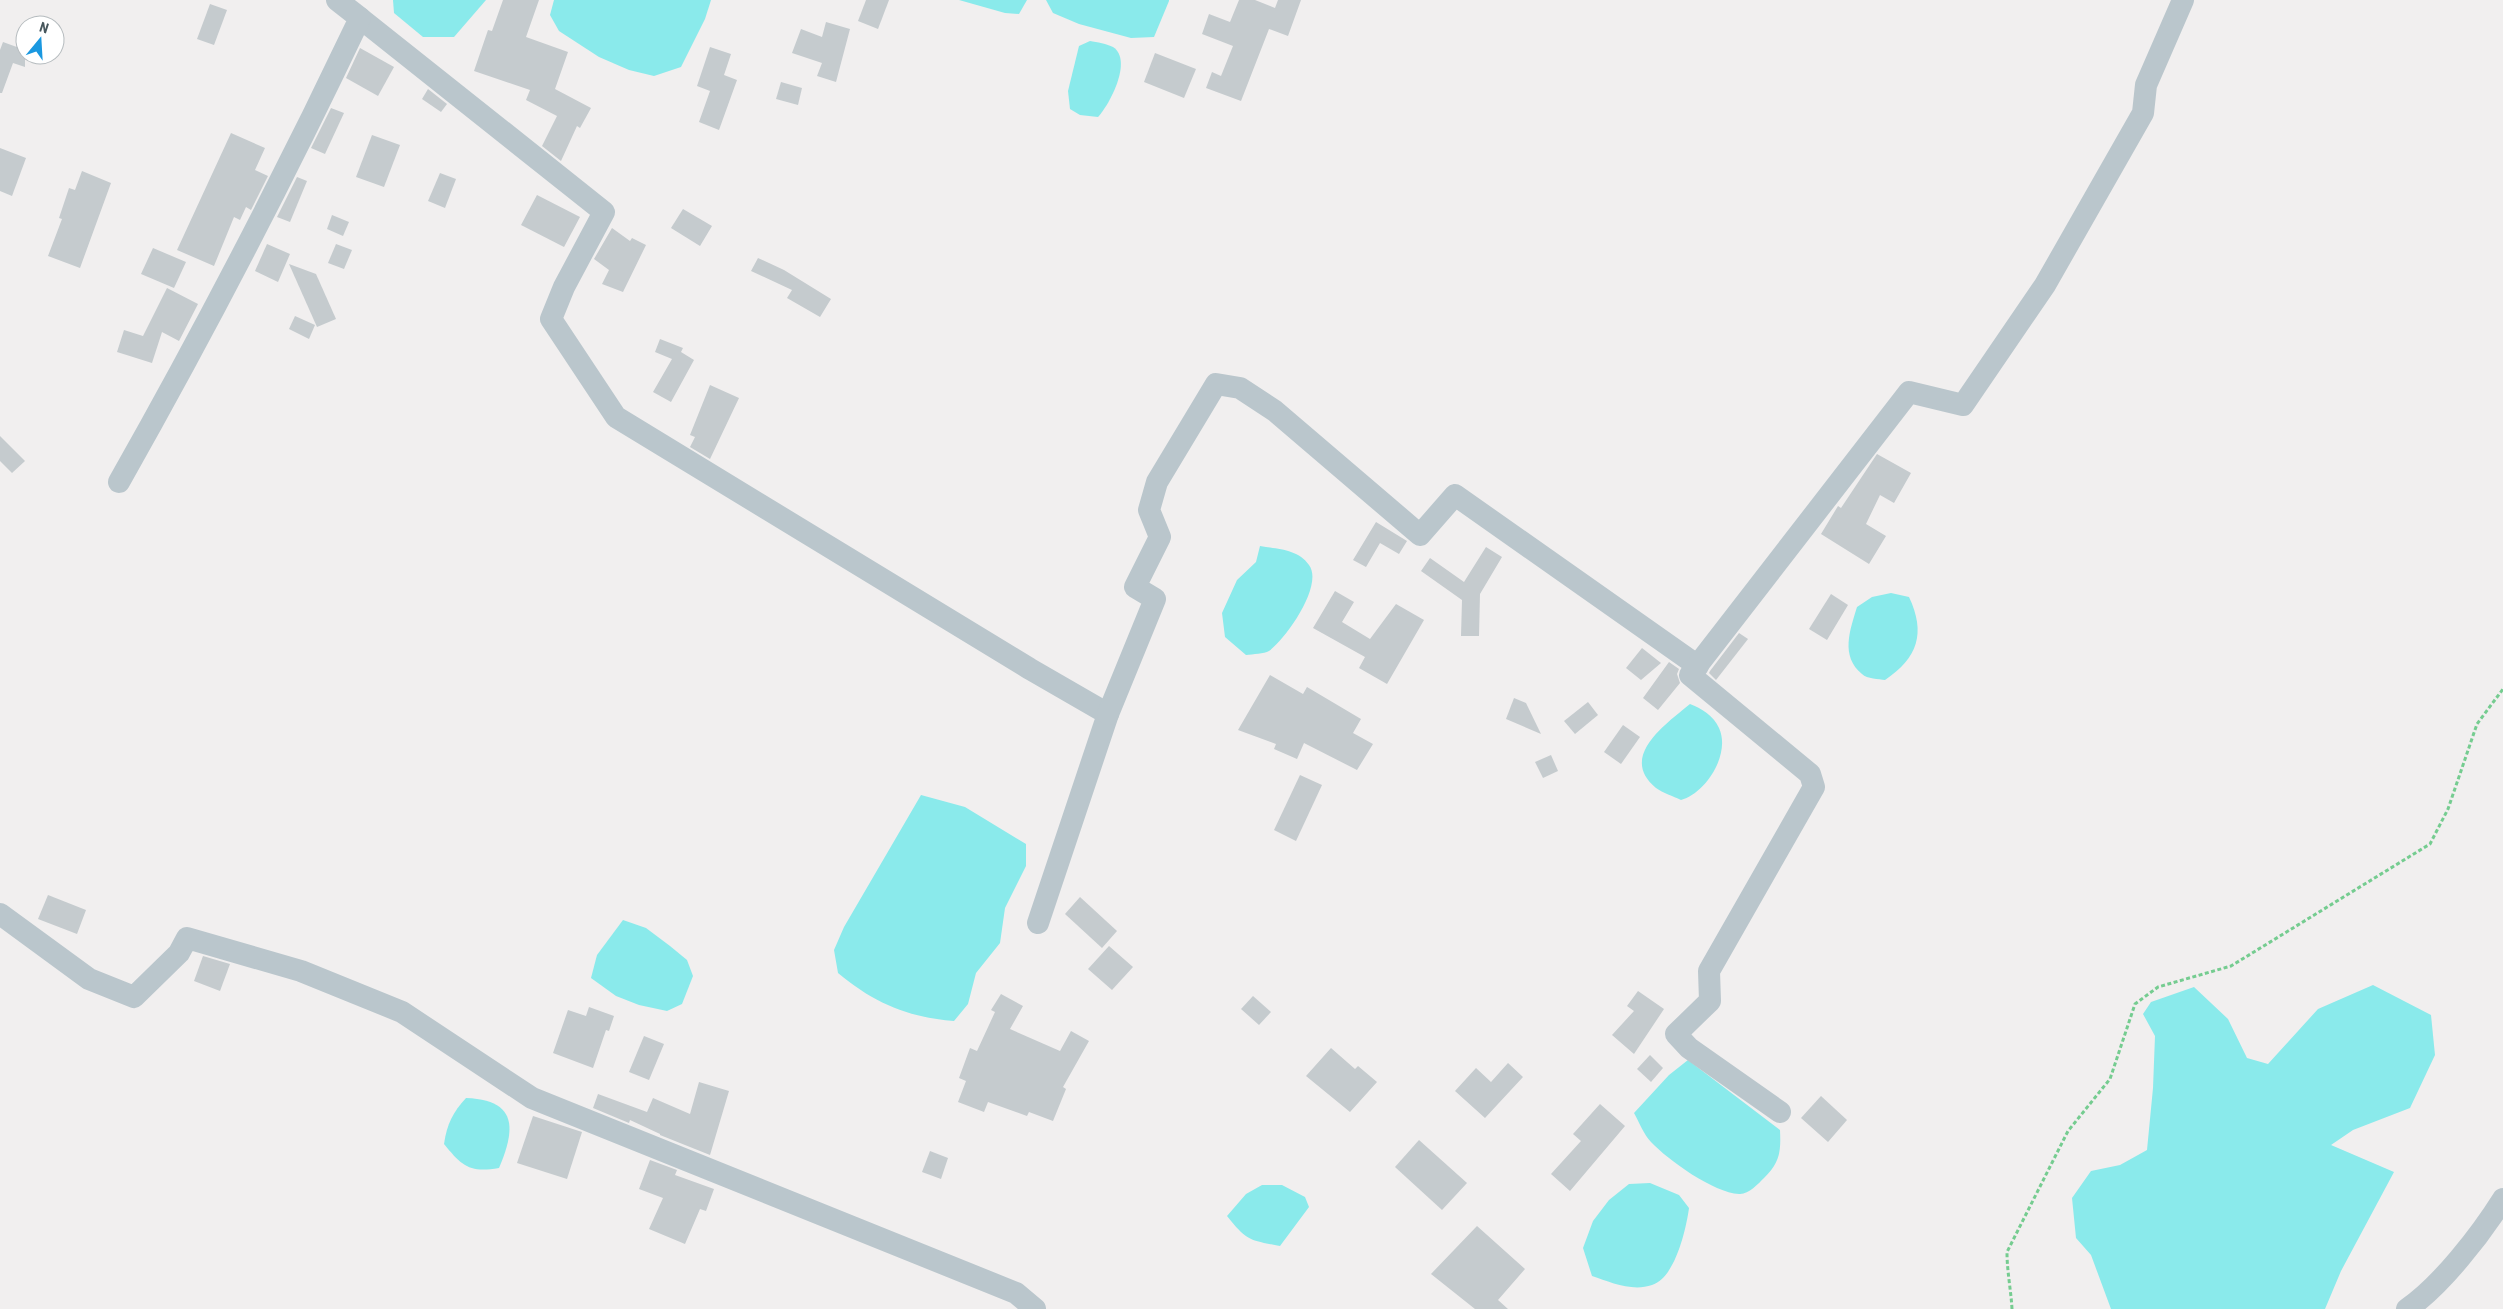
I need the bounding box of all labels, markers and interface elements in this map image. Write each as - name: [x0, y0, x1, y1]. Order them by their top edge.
- north arrow: [15, 15, 65, 65]
- text: N: [37, 19, 51, 37]

